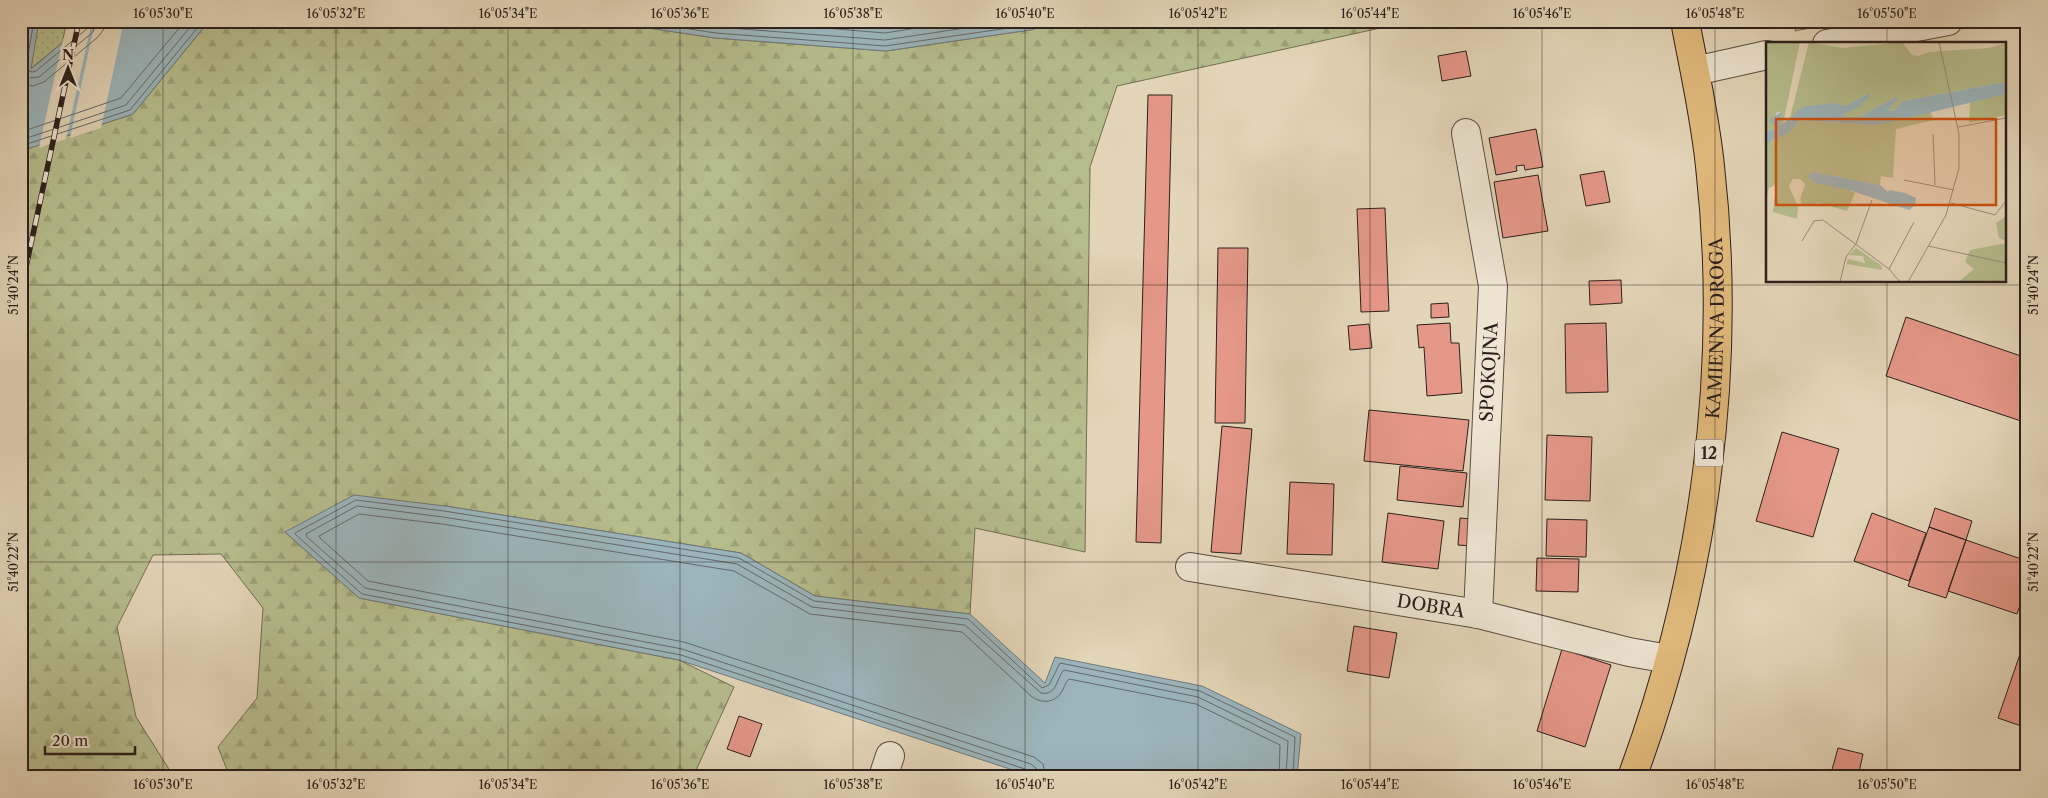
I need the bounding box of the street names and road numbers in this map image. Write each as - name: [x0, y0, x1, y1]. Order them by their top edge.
- street label: KAMIENNA DROGA: [1702, 236, 1729, 420]
- street label: SPOKOJNA: [1475, 321, 1503, 422]
- road number: 12: [1695, 439, 1723, 466]
- street label: DOBRA: [1395, 590, 1467, 623]

